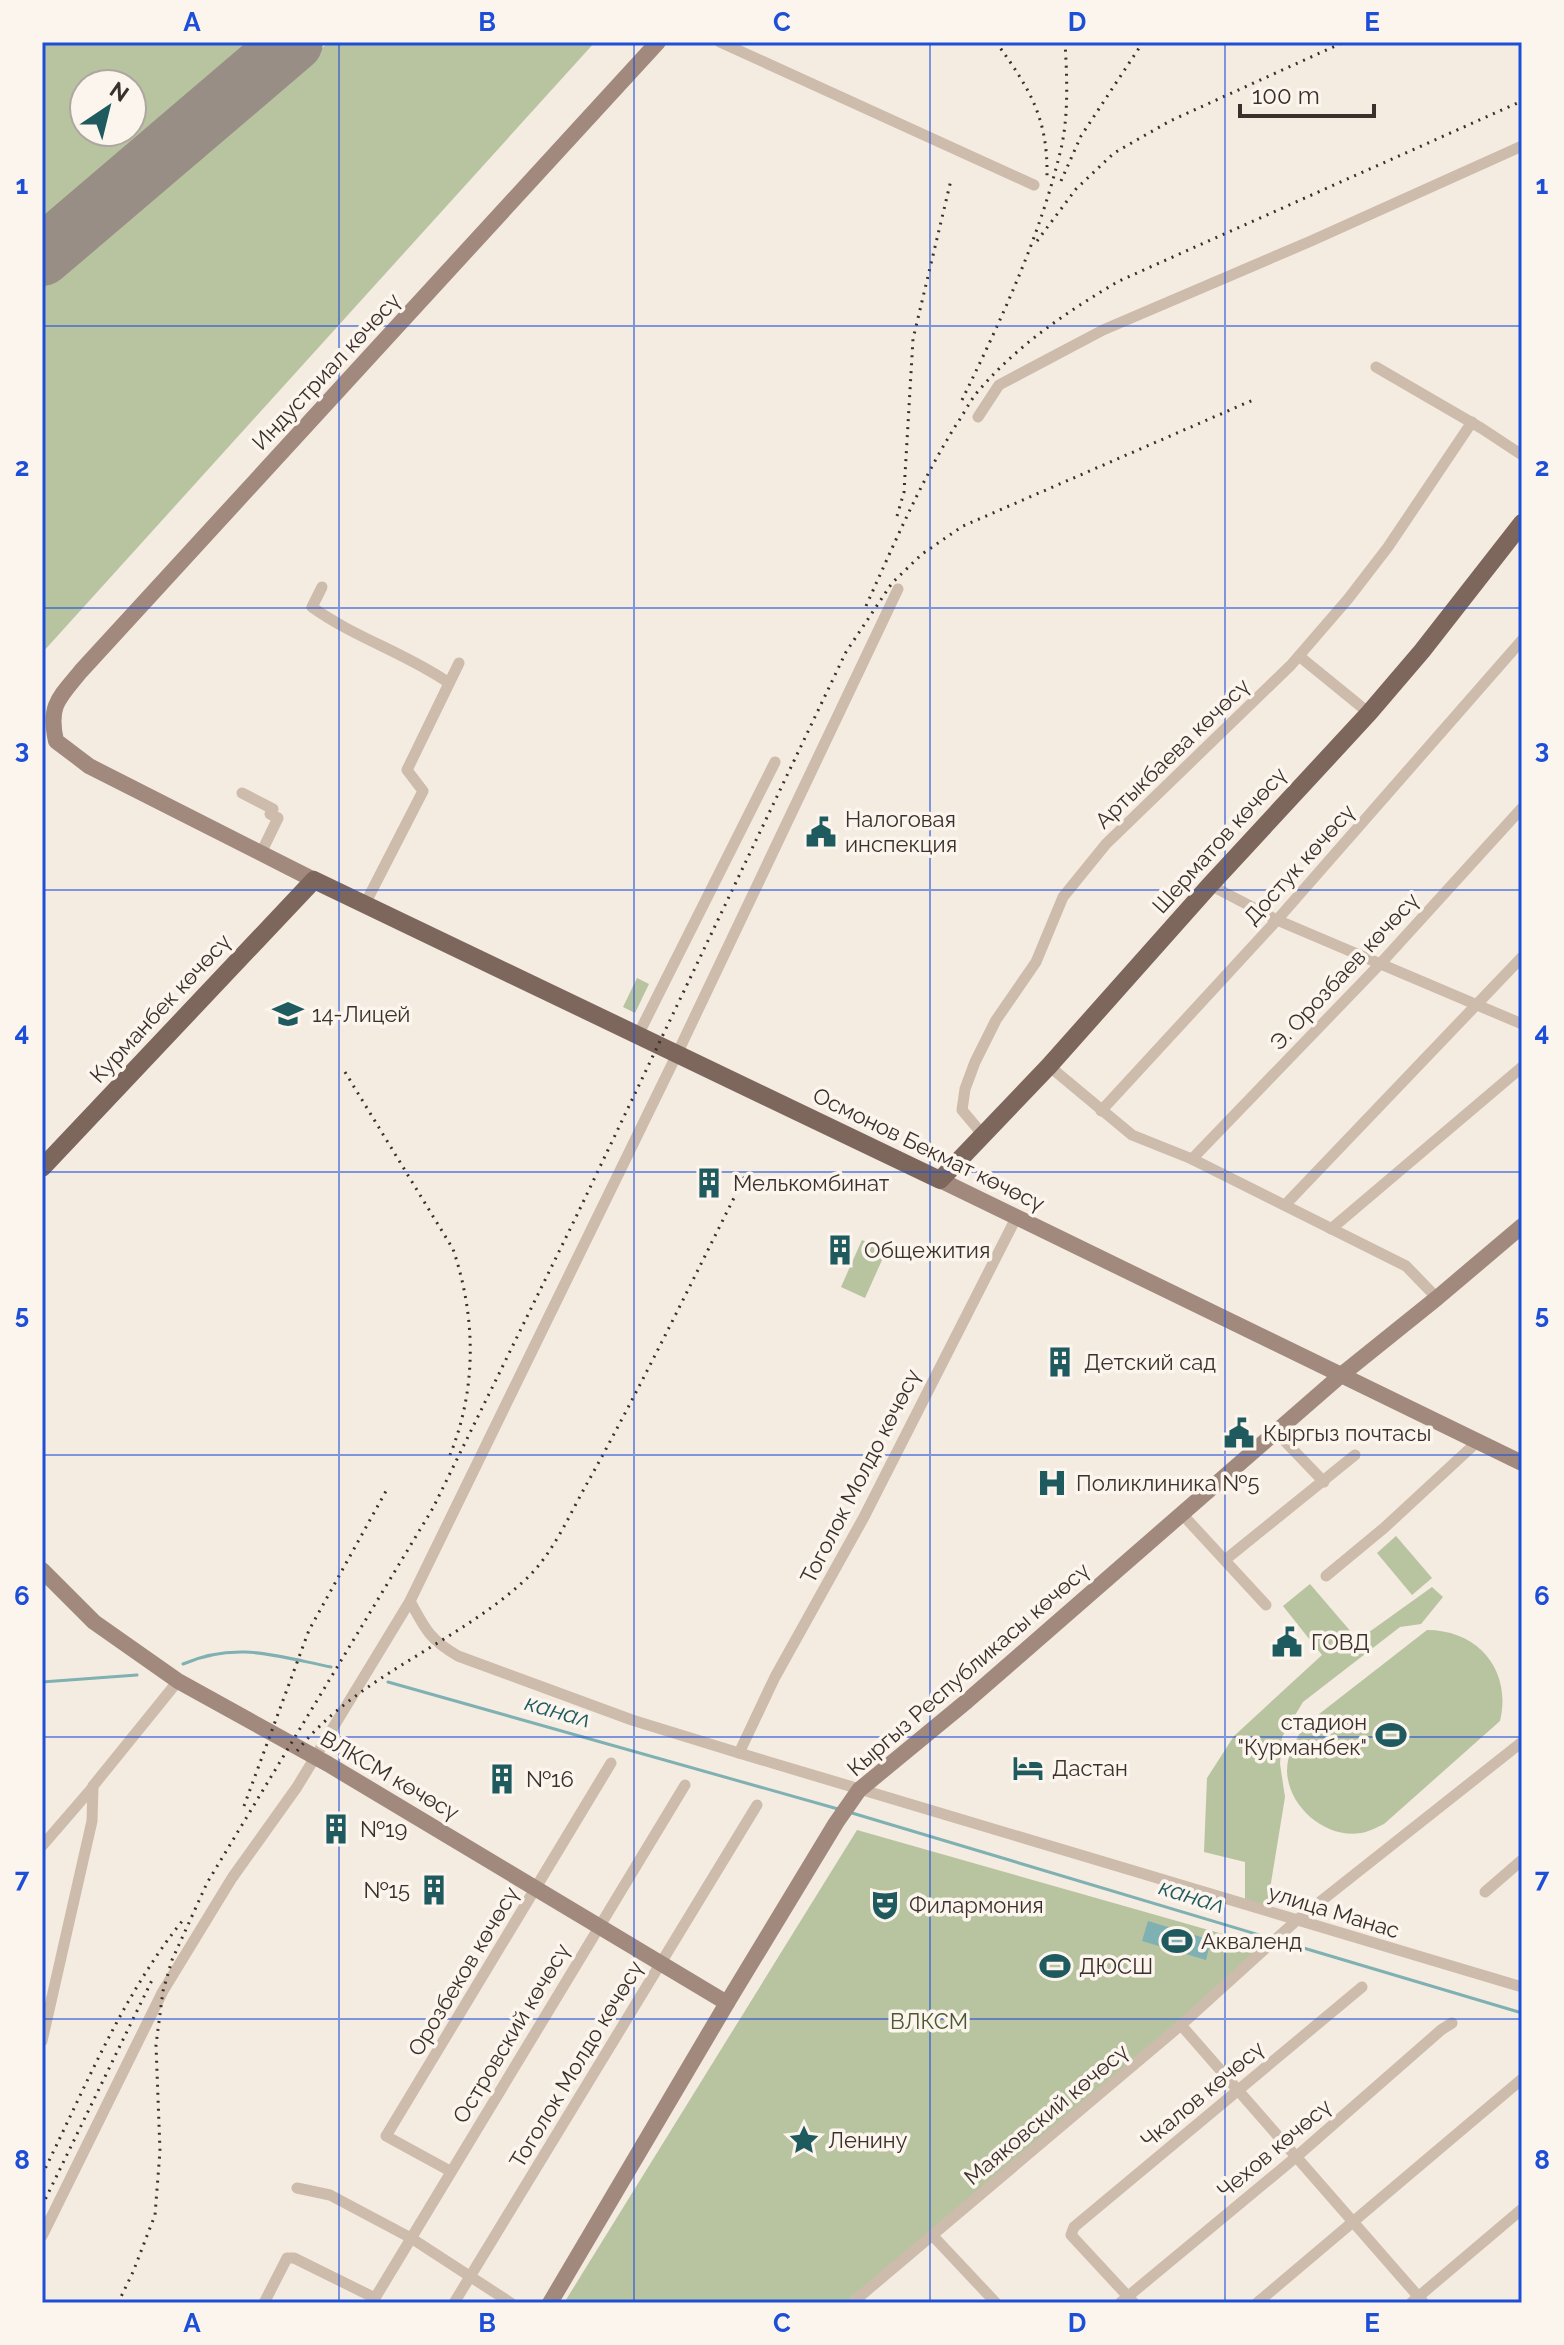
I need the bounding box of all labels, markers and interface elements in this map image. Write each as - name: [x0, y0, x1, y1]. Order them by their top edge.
- text: A: [183, 7, 201, 37]
- text: B: [478, 7, 496, 37]
- text: C: [773, 7, 791, 37]
- text: D: [1068, 7, 1086, 37]
- text: E: [1364, 7, 1380, 37]
- north arrow: [68, 68, 148, 148]
- scale bar: [1240, 68, 1374, 118]
- text: N: [105, 76, 134, 107]
- text: 100 m: [1252, 81, 1320, 110]
- text: 1: [16, 170, 29, 200]
- text: 1: [1536, 170, 1549, 200]
- street label: Индустриал көчөсү: [246, 287, 406, 455]
- text: 2: [15, 452, 29, 482]
- text: 2: [1535, 452, 1549, 482]
- street label: Артыкбаева көчөсү: [1089, 672, 1255, 833]
- text: 3: [15, 734, 29, 764]
- text: 3: [1535, 734, 1549, 764]
- street label: Шерматов көчөсү: [1147, 761, 1292, 918]
- street label: Достук көчөсү: [1238, 798, 1360, 930]
- place label: Налоговая инспекция: [845, 806, 957, 857]
- public building icon: Налоговая инспекция: [804, 815, 838, 849]
- street label: Э. Орозбаев көчөсү: [1264, 887, 1424, 1055]
- street label: Курманбек көчөсү: [84, 928, 236, 1088]
- school or university icon: 14-Лицей: [271, 997, 305, 1031]
- place label: 14-Лицей: [312, 1001, 410, 1027]
- text: 4: [15, 1017, 29, 1047]
- text: 4: [1535, 1017, 1549, 1047]
- street label: Осмонов Бекмат көчөсү: [809, 1082, 1049, 1217]
- building icon: Мелькомбинат: [692, 1166, 726, 1200]
- place label: Мелькомбинат: [733, 1170, 890, 1196]
- building icon: Общежития: [823, 1233, 857, 1267]
- place label: Общежития: [864, 1237, 990, 1263]
- text: 5: [15, 1299, 29, 1329]
- text: 5: [1535, 1299, 1549, 1329]
- building icon: Детский сад: [1043, 1345, 1077, 1379]
- place label: Детский сад: [1084, 1349, 1216, 1375]
- street label: Тоголок Молдо көчөсү: [795, 1364, 926, 1588]
- public building icon: Кыргыз почтасы: [1222, 1416, 1256, 1450]
- place label: Кыргыз почтасы: [1263, 1420, 1431, 1446]
- hospital icon: Поликлиника №5: [1035, 1466, 1069, 1500]
- place label: Поликлиника №5: [1076, 1470, 1259, 1496]
- street label: Кыргыз Республикасы көчөсү: [842, 1557, 1095, 1781]
- text: 6: [14, 1581, 30, 1611]
- text: 6: [1534, 1581, 1550, 1611]
- public building icon: ГОВД: [1270, 1625, 1304, 1659]
- place label: ГОВД: [1311, 1629, 1370, 1655]
- water label: канал: [522, 1687, 594, 1734]
- place label: стадион "Курманбек": [1238, 1709, 1367, 1760]
- sports icon: стадион "Курманбек": [1374, 1718, 1408, 1752]
- street label: ВЛКСМ көчөсү: [316, 1725, 464, 1825]
- hotel icon: Дастан: [1011, 1751, 1045, 1785]
- place label: Дастан: [1052, 1755, 1128, 1781]
- building icon: №16: [485, 1762, 519, 1796]
- place label: №16: [526, 1766, 574, 1792]
- building icon: №19: [319, 1812, 353, 1846]
- place label: №19: [360, 1816, 407, 1842]
- text: 7: [15, 1863, 30, 1893]
- text: 7: [1535, 1863, 1550, 1893]
- water label: канал: [1156, 1872, 1228, 1919]
- building icon: №15: [417, 1873, 451, 1907]
- place label: №15: [364, 1877, 410, 1903]
- street label: улица Манас: [1265, 1879, 1403, 1943]
- street label: Орозбеков көчөсү: [402, 1881, 524, 2060]
- theatre icon: Филармония: [868, 1888, 902, 1922]
- place label: Филармония: [909, 1892, 1044, 1918]
- sports icon: Акваленд: [1160, 1924, 1194, 1958]
- place label: Акваленд: [1201, 1928, 1302, 1954]
- street label: Островский көчөсү: [447, 1938, 575, 2128]
- sports icon: ДЮСШ: [1038, 1949, 1072, 1983]
- place label: ДЮСШ: [1079, 1953, 1153, 1979]
- street label: Тоголок Молдо көчөсү: [504, 1955, 648, 2172]
- park label: ВЛКСМ: [890, 2008, 968, 2034]
- street label: Чкалов көчөсү: [1135, 2035, 1269, 2153]
- street label: Маяковский көчөсү: [959, 2038, 1133, 2190]
- street label: Чехов көчөсү: [1212, 2093, 1336, 2203]
- place icon: Ленину: [787, 2123, 821, 2157]
- place label: Ленину: [828, 2127, 907, 2153]
- text: 8: [14, 2145, 30, 2175]
- text: 8: [1534, 2145, 1550, 2175]
- text: A: [183, 2308, 201, 2338]
- text: B: [478, 2308, 496, 2338]
- text: C: [773, 2308, 791, 2338]
- text: D: [1068, 2308, 1086, 2338]
- text: E: [1364, 2308, 1380, 2338]

